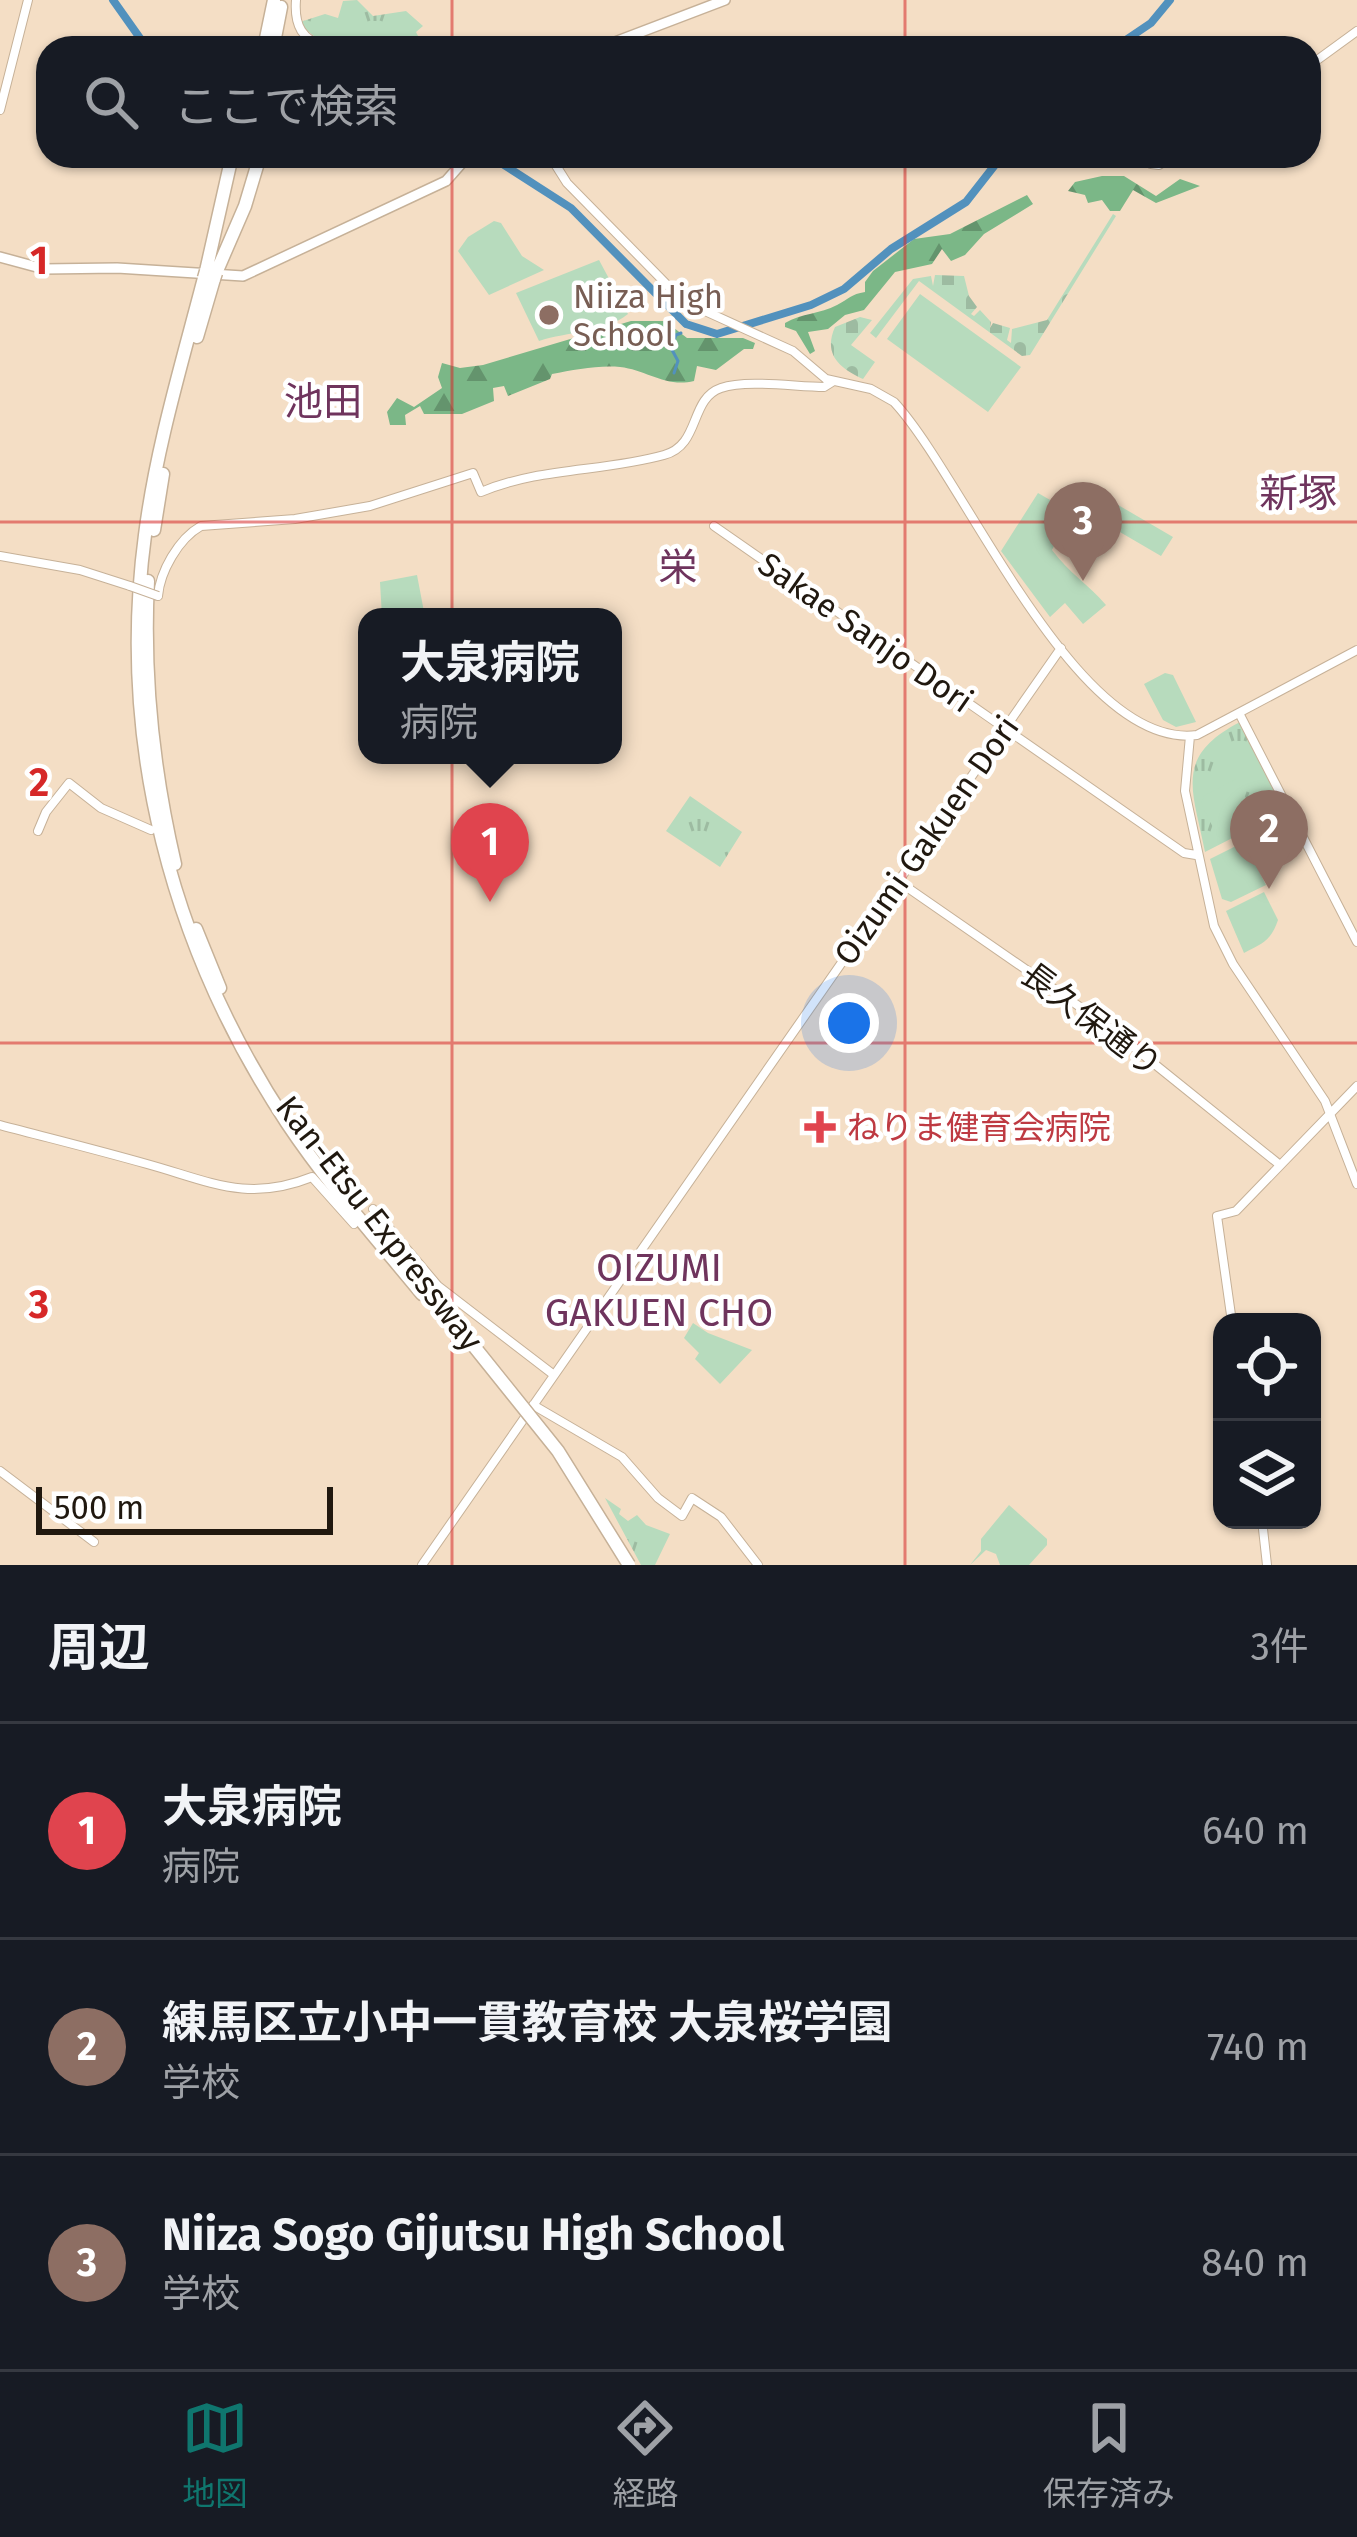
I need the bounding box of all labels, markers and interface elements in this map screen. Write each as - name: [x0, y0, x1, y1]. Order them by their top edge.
- search box: [36, 36, 1321, 168]
- icon: search: [78, 69, 144, 135]
- text: ここで検索: [174, 80, 399, 134]
- text: 1: [30, 238, 48, 284]
- place label: Niiza High School: [573, 277, 723, 355]
- marker: Niiza High School: [536, 302, 562, 328]
- district label: 池田: [284, 379, 362, 425]
- district label: 新塚: [1259, 471, 1337, 517]
- pin: 3: [1044, 482, 1122, 581]
- street label: Sakae Sanjo Dori: [751, 544, 980, 722]
- district label: 栄: [658, 545, 698, 591]
- popup: [358, 608, 622, 764]
- text: 大泉病院: [400, 636, 580, 690]
- text: 病院: [400, 700, 478, 746]
- street label: Oizumi Gakuen Dori: [826, 708, 1028, 973]
- text: 2: [29, 760, 49, 806]
- pin: 2: [1230, 790, 1308, 889]
- pin: 1: [451, 803, 529, 902]
- street label: 長久保通り: [1013, 954, 1169, 1085]
- your location: [819, 993, 879, 1053]
- street label: Kan-Etsu Expressway: [267, 1088, 491, 1359]
- place label: ねりま健育会病院: [847, 1108, 1111, 1148]
- marker: ねりま健育会病院: [804, 1111, 836, 1143]
- district label: OIZUMI GAKUEN CHO: [545, 1245, 773, 1336]
- text: 3: [28, 1282, 49, 1328]
- map controls: [1213, 1313, 1321, 1529]
- button: locate: [1213, 1313, 1321, 1421]
- button: layers: [1213, 1421, 1321, 1529]
- scale bar: [36, 1481, 333, 1534]
- text: 500 m: [54, 1488, 144, 1528]
- text: 周辺: [48, 1617, 150, 1679]
- text: 3件: [1251, 1624, 1309, 1670]
- text: 大泉病院: [162, 1780, 342, 1834]
- text: 1: [78, 1808, 96, 1854]
- text: 640 m: [1202, 1808, 1309, 1854]
- text: 病院: [162, 1844, 240, 1890]
- text: 練馬区立小中一貫教育校 大泉桜学園: [162, 1996, 893, 2050]
- text: 2: [77, 2024, 97, 2070]
- text: 740 m: [1207, 2024, 1309, 2070]
- text: 学校: [162, 2060, 240, 2106]
- text: Niiza Sogo Gijutsu High School: [162, 2208, 784, 2262]
- text: 3: [77, 2240, 97, 2286]
- text: 840 m: [1201, 2240, 1309, 2286]
- text: 学校: [162, 2271, 240, 2317]
- tab: 地図: [182, 2395, 248, 2515]
- tab: 経路: [612, 2395, 678, 2515]
- tab: 保存済み: [1043, 2395, 1175, 2515]

